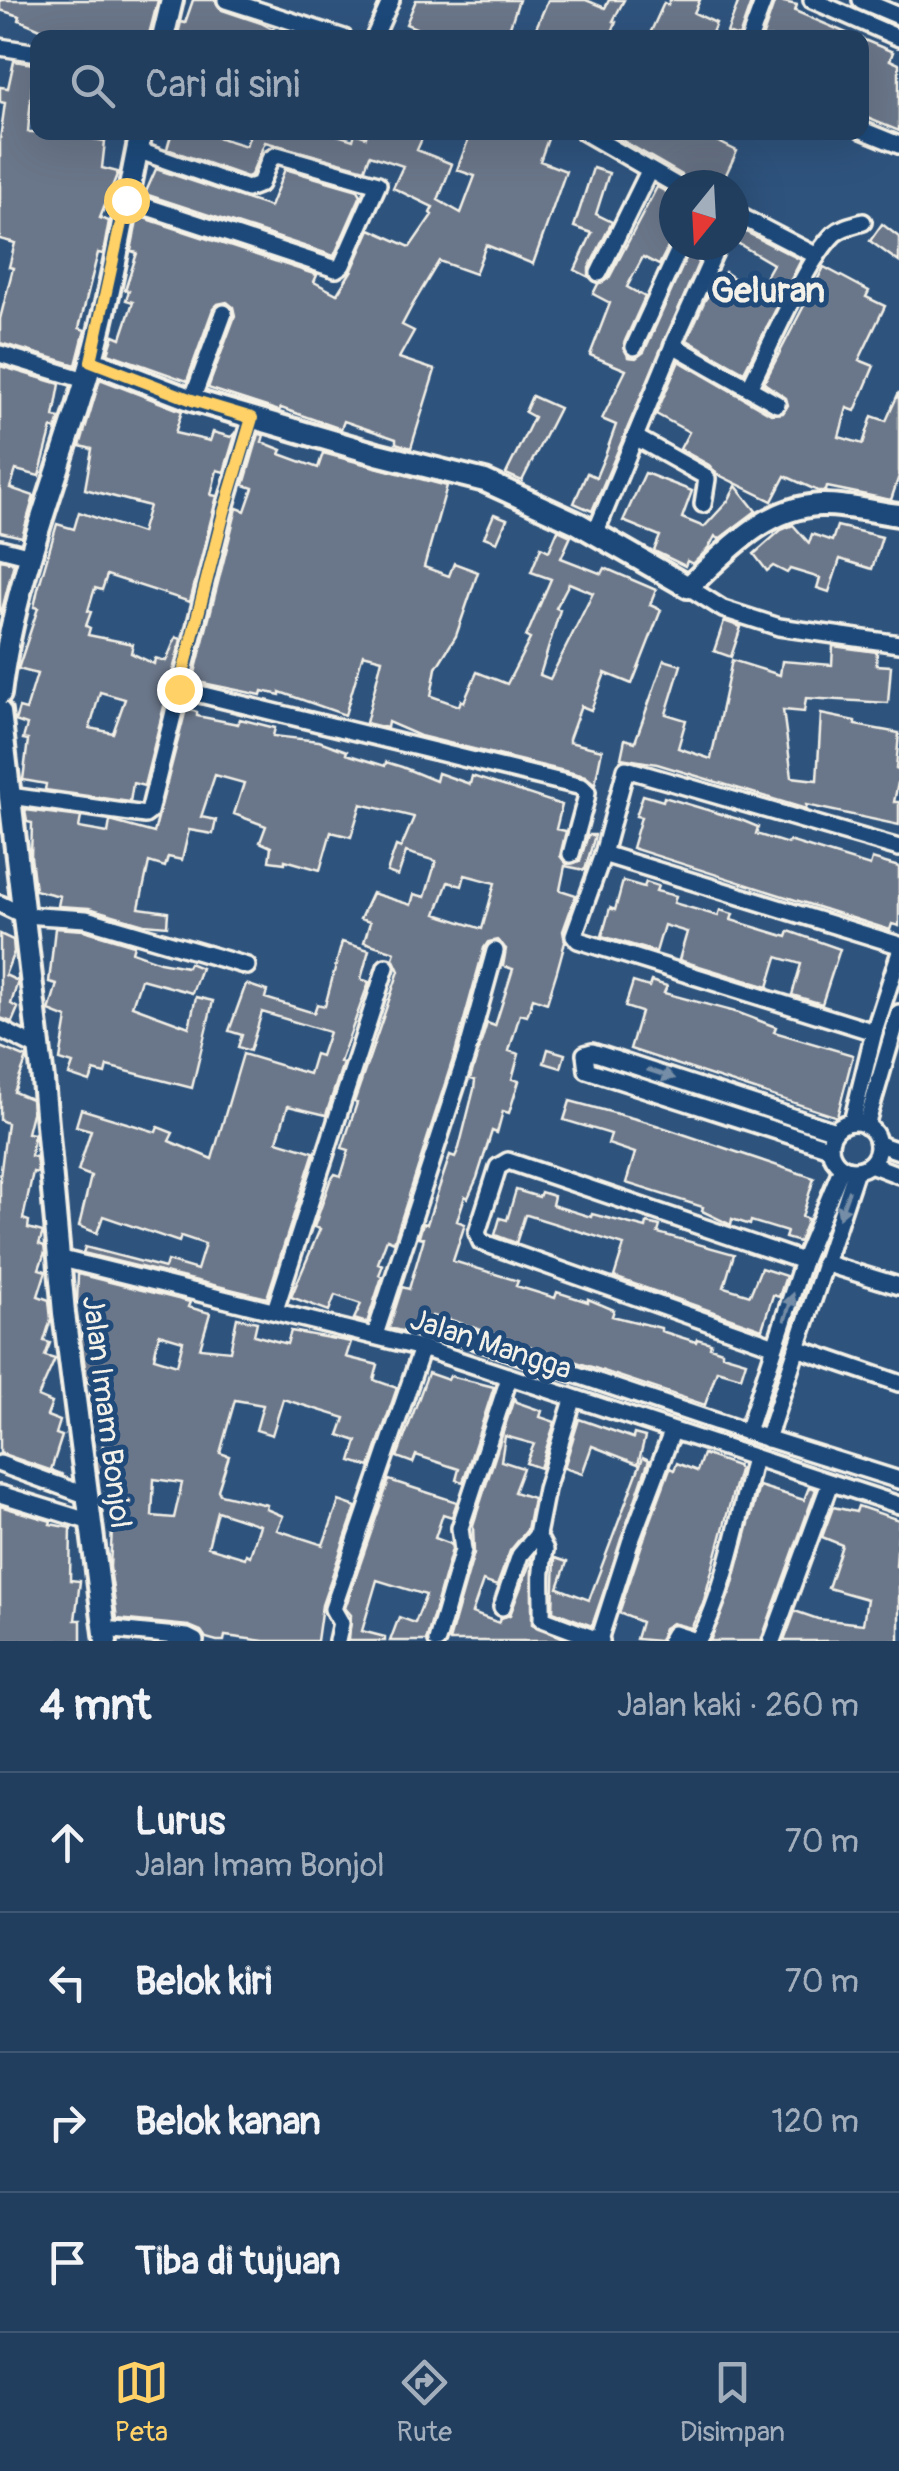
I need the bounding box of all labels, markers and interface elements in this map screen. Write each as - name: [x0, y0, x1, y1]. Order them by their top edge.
- search box: [30, 30, 869, 140]
- icon: search: [65, 58, 120, 113]
- text: Cari di sini: [145, 61, 300, 109]
- north arrow: [659, 170, 749, 260]
- route start: [104, 178, 150, 224]
- district label: Geluran: [711, 269, 825, 313]
- route end: [157, 667, 203, 713]
- one-way arrow: [646, 1067, 676, 1082]
- one-way arrow: [836, 1189, 851, 1219]
- one-way arrow: [782, 1291, 797, 1321]
- street label: Jalan Imam Bonjol: [74, 1294, 139, 1531]
- street label: Jalan Mangga: [405, 1301, 576, 1388]
- text: 4 mnt: [40, 1680, 151, 1732]
- text: Jalan kaki · 260 m: [617, 1686, 859, 1726]
- text: Lurus: [135, 1798, 225, 1846]
- icon: ahead: [40, 1815, 95, 1870]
- text: 70 m: [785, 1822, 859, 1862]
- text: Jalan Imam Bonjol: [135, 1846, 385, 1886]
- icon: left: [40, 1955, 95, 2010]
- text: Belok kiri: [135, 1958, 272, 2006]
- text: 70 m: [785, 1962, 859, 2002]
- icon: right: [40, 2095, 95, 2150]
- text: Belok kanan: [135, 2098, 321, 2146]
- text: 120 m: [771, 2102, 859, 2142]
- icon: arrive: [40, 2235, 95, 2290]
- text: Tiba di tujuan: [135, 2238, 341, 2286]
- tab: Peta: [114, 2355, 169, 2450]
- tab: Rute: [397, 2355, 452, 2450]
- tab: Disimpan: [680, 2355, 785, 2450]

